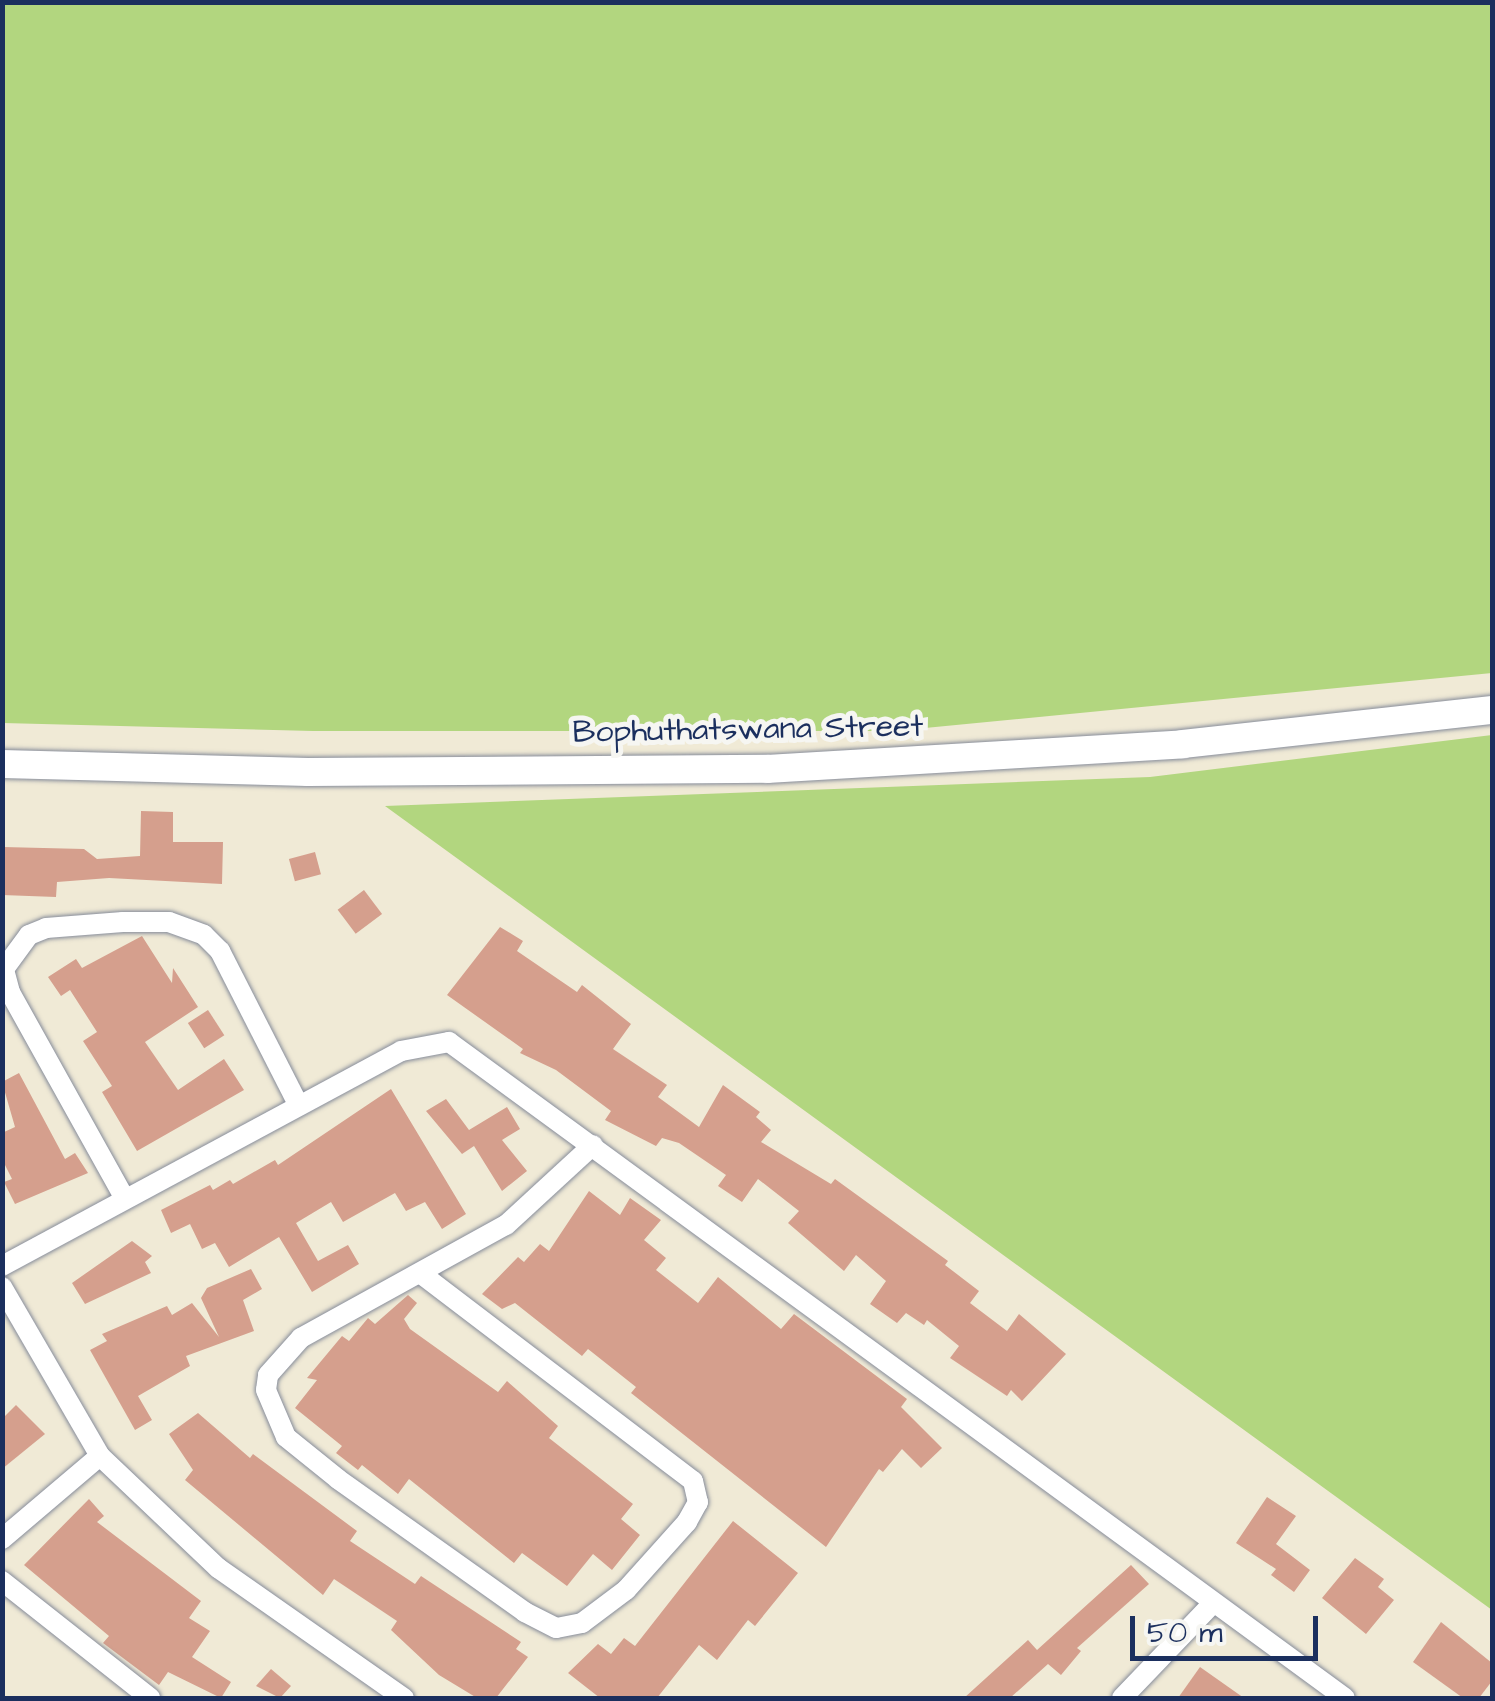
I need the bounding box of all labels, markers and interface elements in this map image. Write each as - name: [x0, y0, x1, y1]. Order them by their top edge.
- street label: Bophuthatswana Street: [572, 708, 924, 752]
- scale bar: [1135, 1596, 1322, 1658]
- text: 50 m: [1147, 1612, 1223, 1654]

